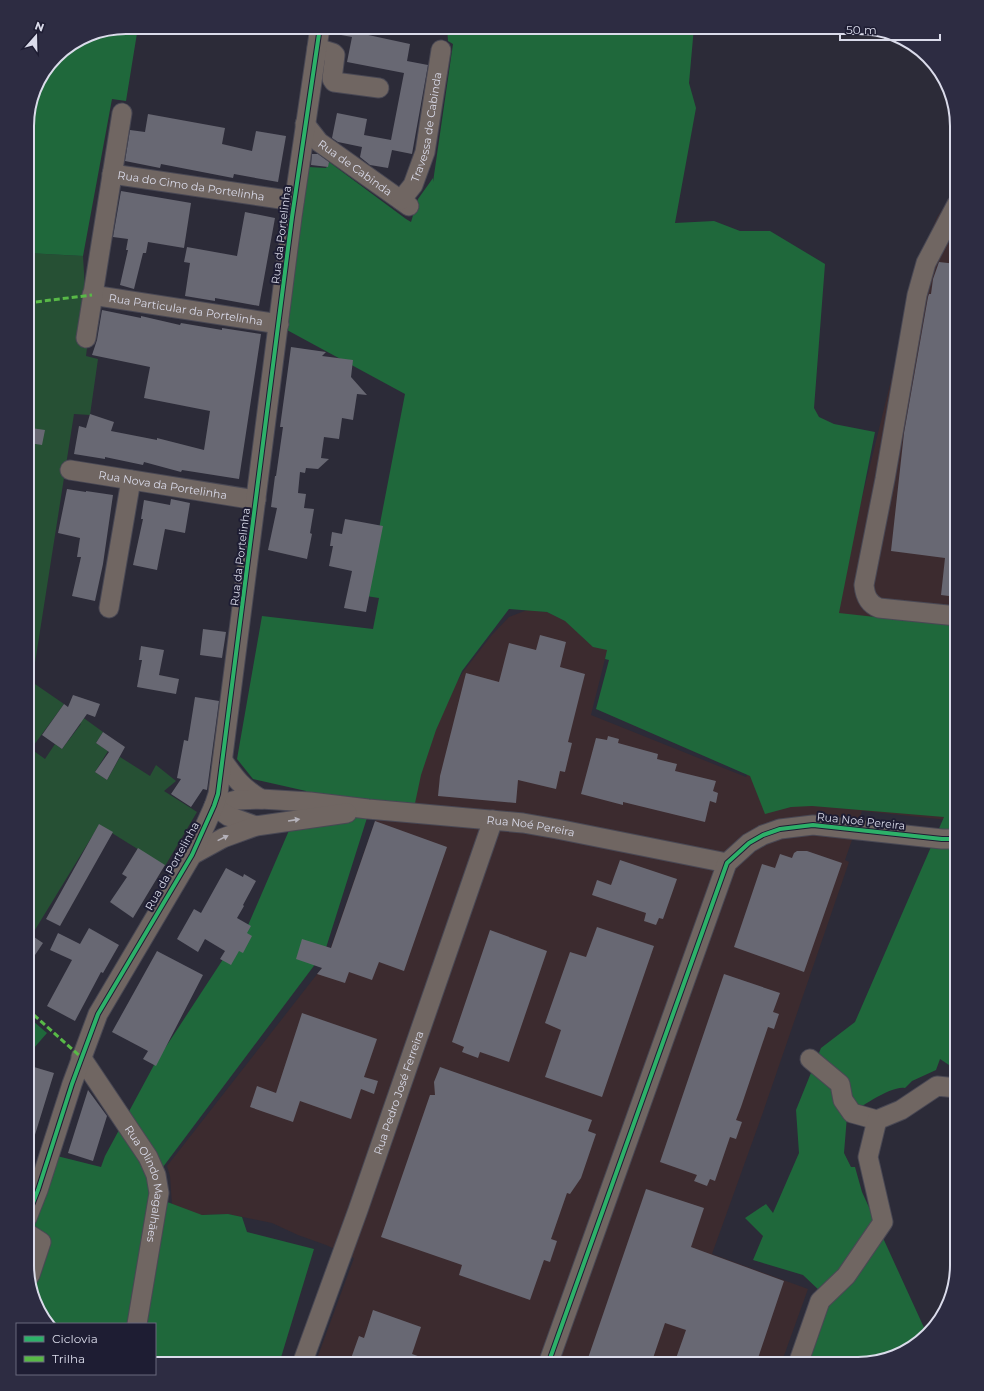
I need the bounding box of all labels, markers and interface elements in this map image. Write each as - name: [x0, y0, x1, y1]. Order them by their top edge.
- north arrow: [16, 16, 56, 56]
- scale bar: [840, 16, 940, 42]
- text: N: [33, 19, 46, 35]
- text: 50 m: [846, 22, 877, 37]
- street label: Travessa de Cabinda: [408, 71, 444, 184]
- street label: Rua de Cabinda: [315, 136, 395, 199]
- street label: Rua do Cimo da Portelinha: [117, 168, 266, 204]
- street label: Rua da Portelinha: [268, 185, 294, 285]
- street label: Rua Particular da Portelinha: [108, 291, 264, 328]
- street label: Rua Nova da Portelinha: [98, 468, 228, 502]
- street label: Rua da Portelinha: [227, 507, 253, 607]
- street label: Rua Noé Pereira: [816, 809, 906, 833]
- street label: Rua Noé Pereira: [486, 813, 576, 839]
- one-way arrow: [288, 817, 300, 823]
- street label: Rua da Portelinha: [142, 819, 202, 913]
- one-way arrow: [217, 835, 228, 841]
- street label: Rua Pedro José Ferreira: [371, 1029, 427, 1157]
- street label: Rua Olindo Magalhães: [122, 1123, 166, 1244]
- legend: [16, 1323, 156, 1375]
- text: Ciclovia: [52, 1331, 98, 1346]
- text: Trilha: [52, 1351, 85, 1366]

